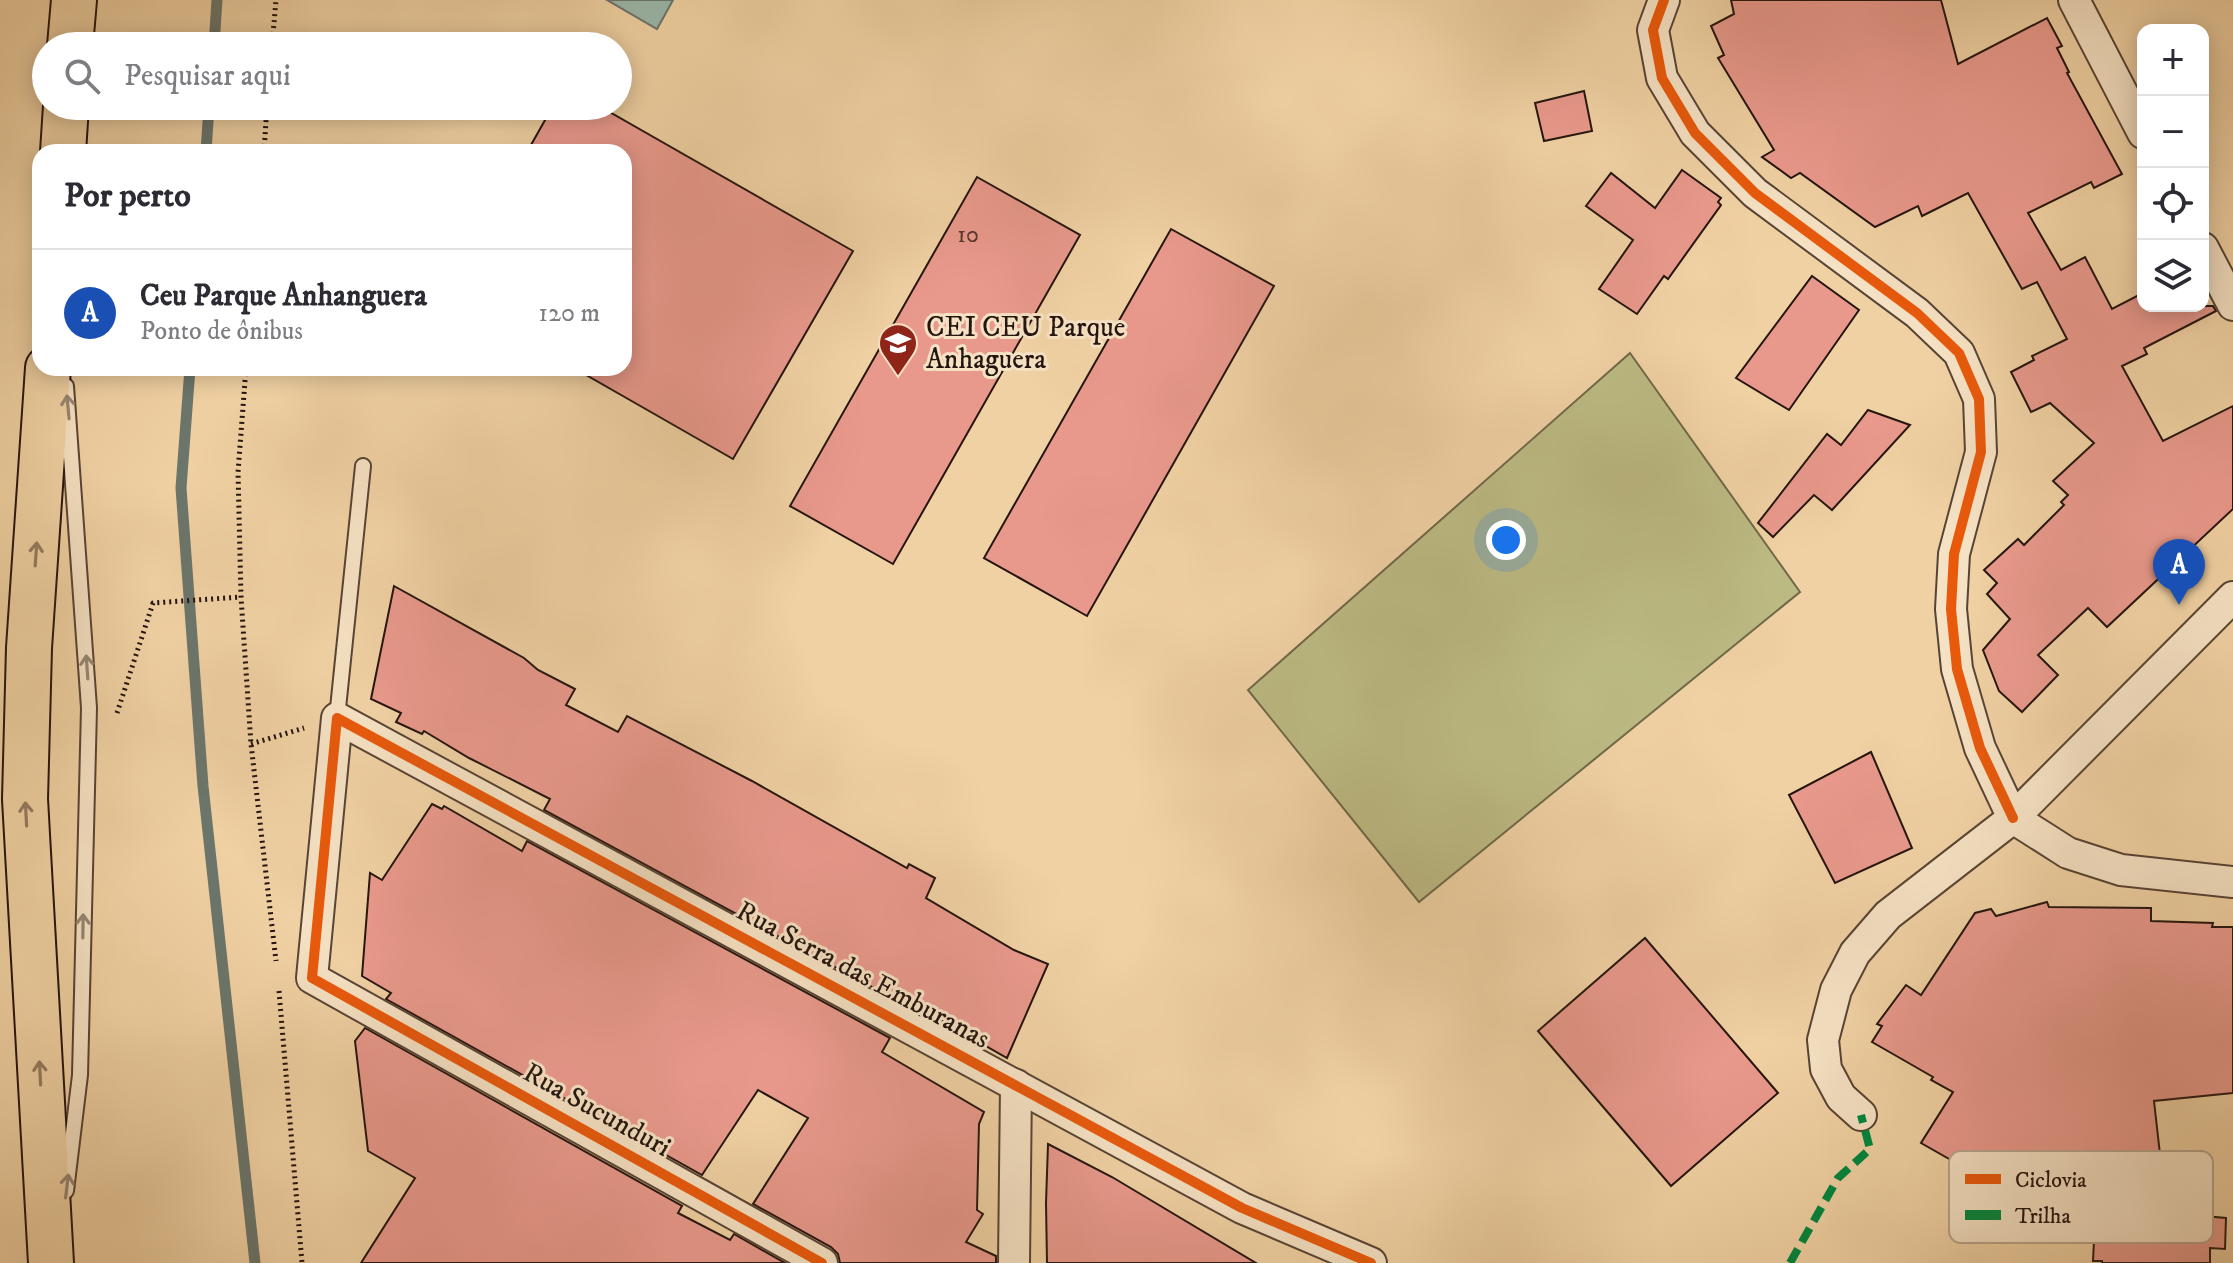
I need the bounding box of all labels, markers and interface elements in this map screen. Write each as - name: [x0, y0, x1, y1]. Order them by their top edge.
- map controls: [2137, 24, 2209, 312]
- button: +: [2137, 24, 2209, 96]
- search box: [32, 32, 632, 120]
- icon: search: [60, 54, 104, 98]
- text: Pesquisar aqui: [124, 58, 291, 95]
- button: −: [2137, 96, 2209, 168]
- button: locate: [2137, 168, 2209, 240]
- text: Por perto: [64, 175, 191, 217]
- house number: 10: [957, 220, 979, 250]
- button: layers: [2137, 240, 2209, 312]
- text: Ceu Parque Anhanguera: [140, 278, 427, 315]
- text: A: [82, 297, 98, 330]
- text: 120 m: [539, 297, 600, 330]
- place label: CEI CEU Parque Anhaguera: [926, 310, 1125, 377]
- text: Ponto de ônibus: [140, 315, 303, 348]
- school or university icon: CEI CEU Parque Anhaguera: [877, 322, 919, 377]
- one-way arrow: [60, 394, 75, 421]
- your location: [1486, 520, 1526, 560]
- pin: A: [2153, 539, 2205, 605]
- one-way arrow: [28, 541, 43, 568]
- one-way arrow: [79, 654, 94, 680]
- one-way arrow: [18, 801, 33, 828]
- street label: Rua Serra das Emburanas: [730, 893, 996, 1057]
- one-way arrow: [76, 913, 91, 940]
- street label: Rua Sucunduri: [517, 1055, 677, 1165]
- one-way arrow: [33, 1060, 48, 1087]
- legend: [1949, 1151, 2213, 1243]
- text: Ciclovia: [2015, 1167, 2087, 1194]
- one-way arrow: [59, 1173, 74, 1199]
- text: Trilha: [2015, 1203, 2071, 1230]

